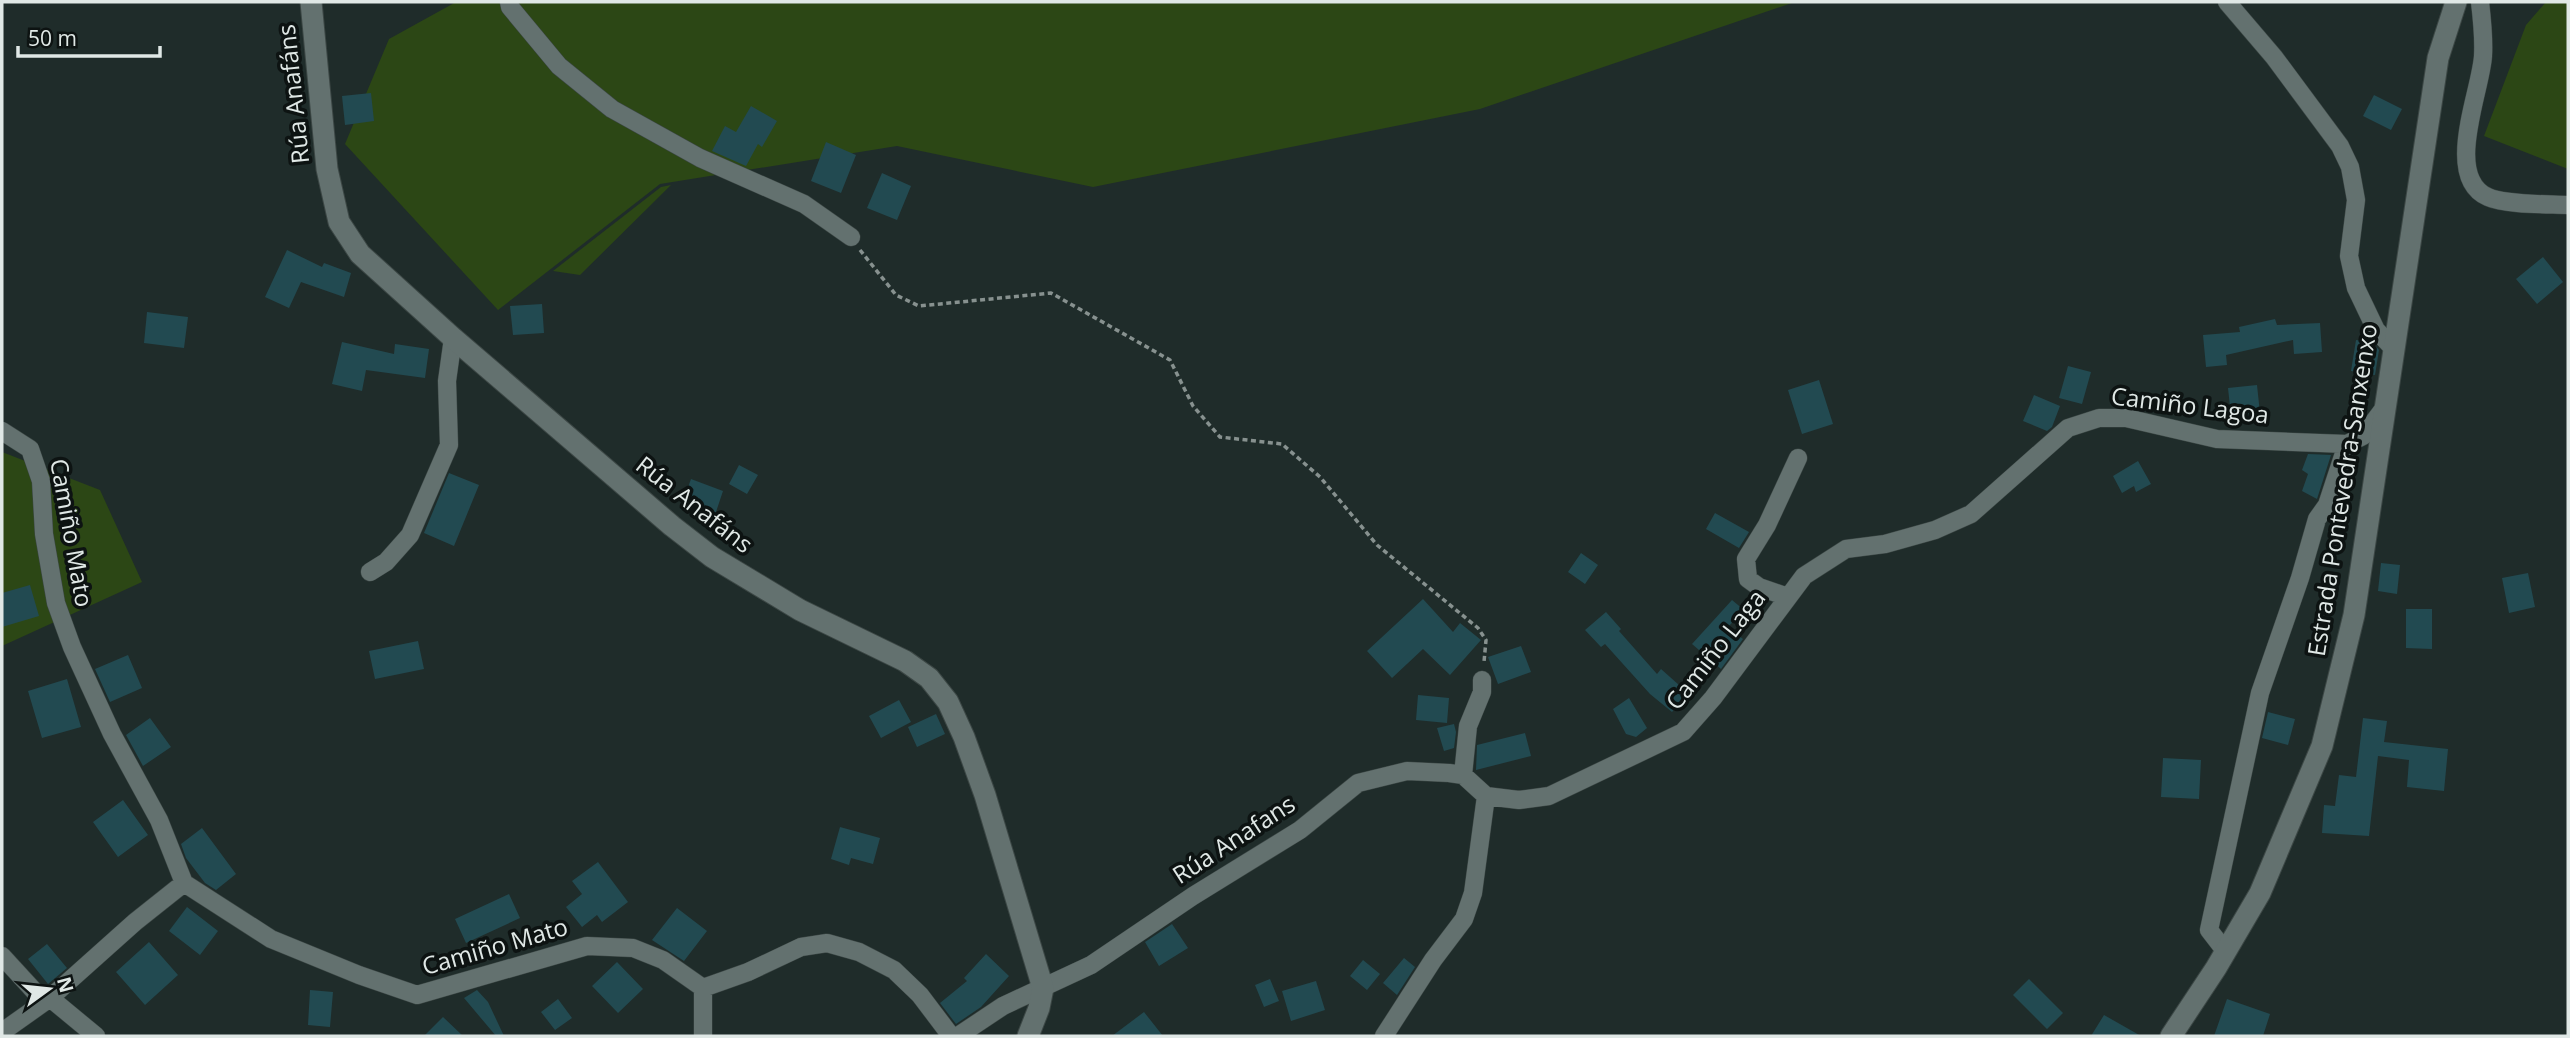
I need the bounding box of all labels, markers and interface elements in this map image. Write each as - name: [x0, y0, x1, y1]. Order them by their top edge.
- scale bar: [18, 14, 159, 58]
- street label: Rúa Anafáns: [269, 23, 316, 165]
- text: 50 m: [28, 24, 77, 52]
- street label: Estrada Pontevedra-Sanxenxo: [2299, 321, 2384, 658]
- street label: Camiño Lagoa: [2109, 378, 2271, 431]
- street label: Rúa Anafáns: [630, 448, 760, 560]
- street label: Camiño Mato: [43, 456, 102, 609]
- street label: Camiño Laga: [1657, 582, 1772, 716]
- street label: Rúa Anafans: [1166, 787, 1301, 891]
- street label: Camiño Mato: [418, 909, 571, 982]
- north arrow: [14, 954, 84, 1024]
- text: N: [51, 974, 80, 995]

